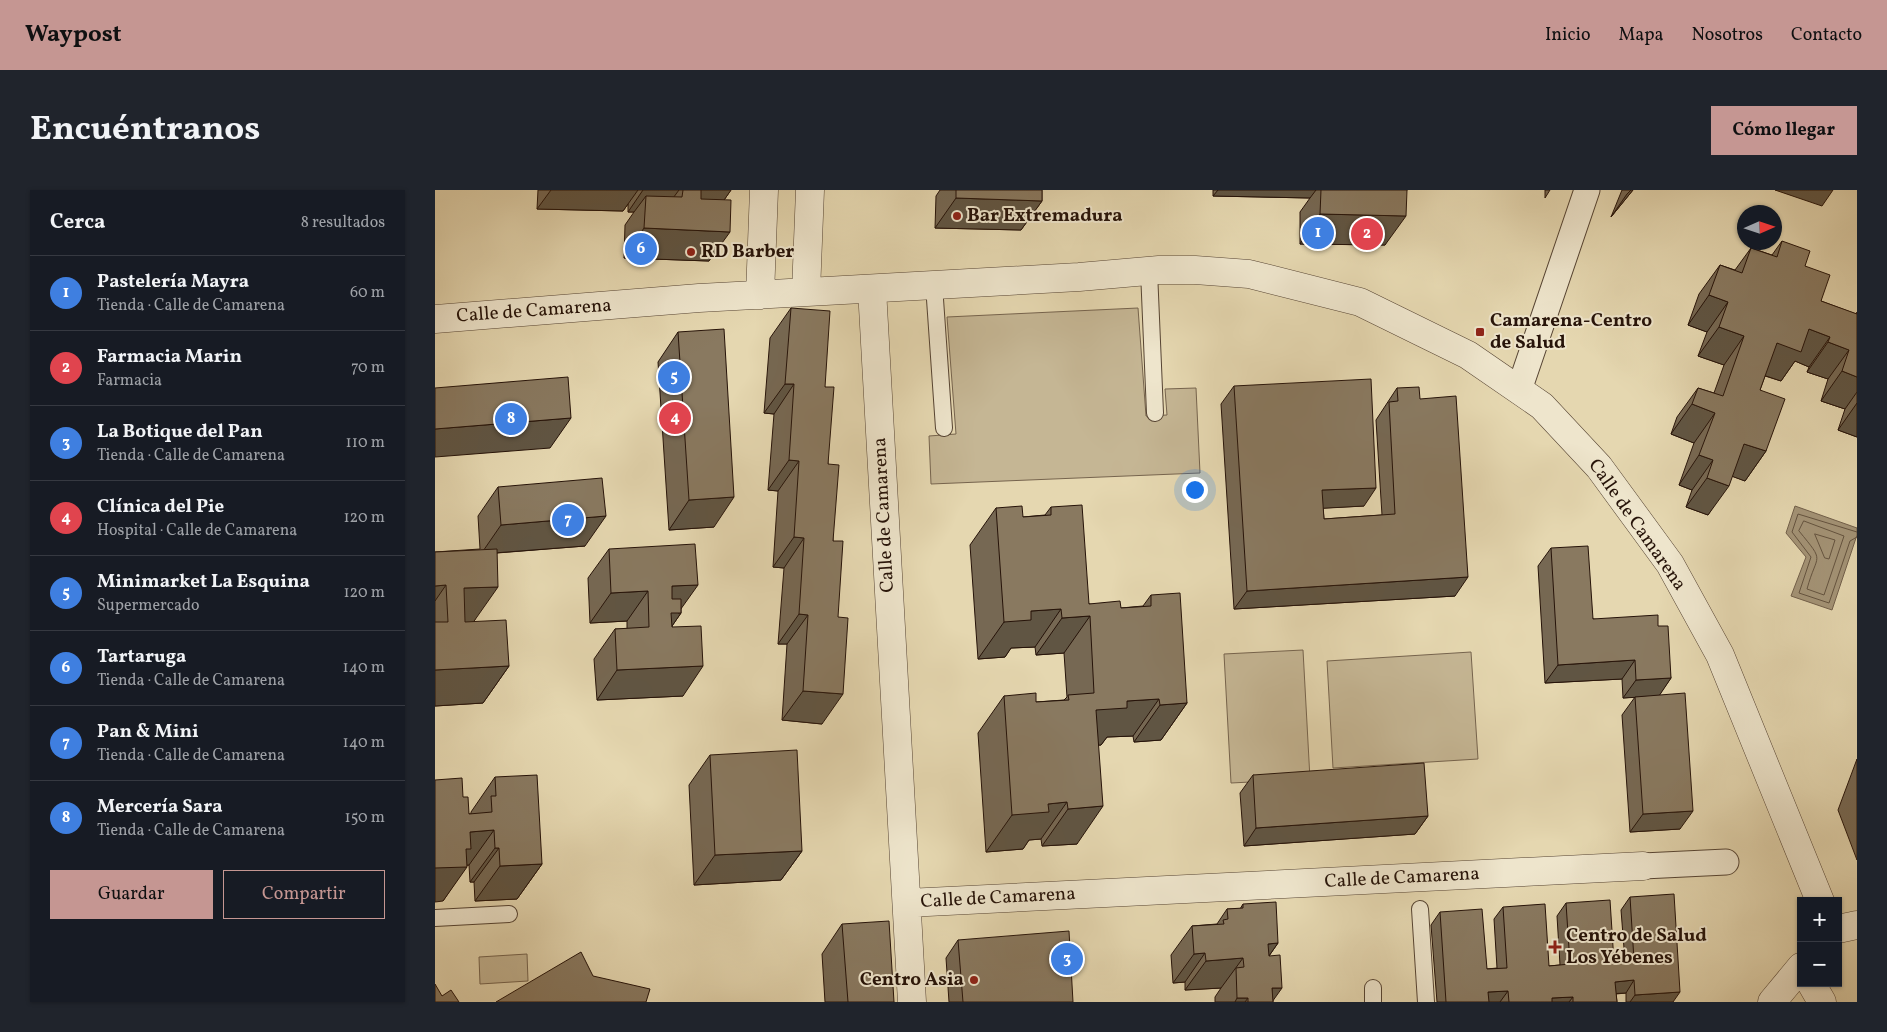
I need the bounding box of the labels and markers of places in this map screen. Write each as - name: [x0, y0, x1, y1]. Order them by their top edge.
- place label: Bar Extremadura: [967, 203, 1123, 229]
- marker: Bar Extremadura: [951, 210, 963, 222]
- pin: 1: [1302, 214, 1334, 252]
- pin: 2: [1351, 215, 1383, 253]
- pin: 6: [625, 230, 657, 268]
- place label: RD Barber: [701, 239, 794, 265]
- marker: RD Barber: [685, 246, 697, 258]
- place label: Camarena-Centro de Salud: [1490, 308, 1652, 356]
- marker: Camarena-Centro de Salud: [1474, 326, 1486, 338]
- pin: 5: [658, 358, 690, 396]
- pin: 4: [659, 399, 691, 437]
- pin: 8: [495, 400, 527, 438]
- pin: 7: [552, 501, 584, 539]
- place label: Centro de Salud Los Yébenes: [1566, 923, 1707, 971]
- pin: 3: [1051, 940, 1083, 978]
- marker: Centro de Salud Los Yébenes: [1548, 940, 1562, 954]
- place label: Centro Asia: [860, 967, 964, 993]
- marker: Centro Asia: [968, 974, 980, 986]

